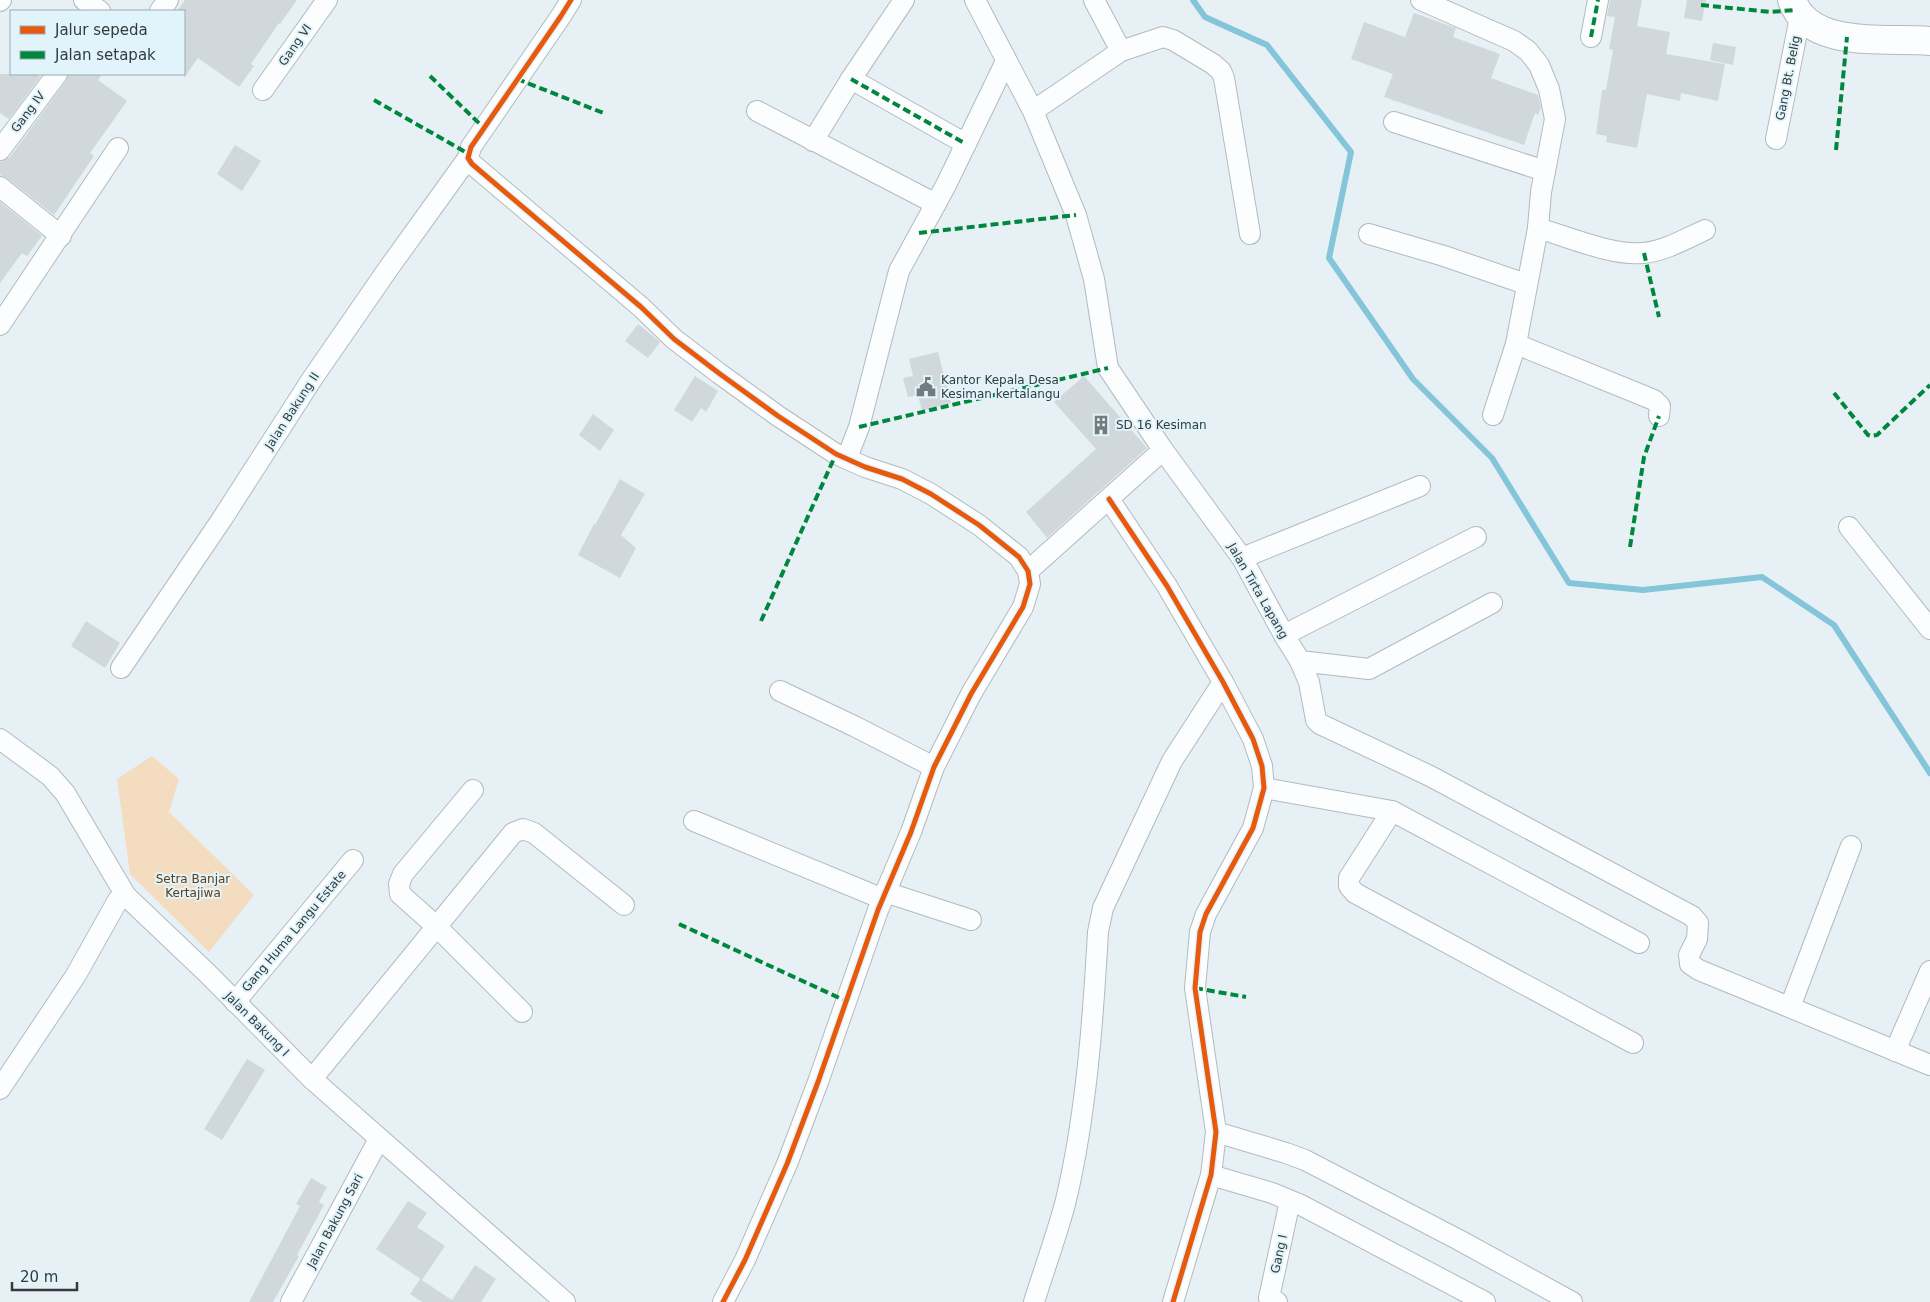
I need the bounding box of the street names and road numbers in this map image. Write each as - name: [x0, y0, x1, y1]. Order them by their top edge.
- street label: Gang VI: [276, 22, 314, 68]
- street label: Gang Bt. Belig: [1773, 34, 1803, 122]
- street label: Gang IV: [8, 88, 48, 135]
- street label: Jalan Bakung II: [261, 370, 322, 453]
- street label: Jalan Tirta Lapang: [1224, 540, 1291, 641]
- street label: Gang Huma Langu Estate: [239, 868, 349, 994]
- street label: Jalan Bakung I: [221, 988, 292, 1059]
- street label: Jalan Bakung Sari: [304, 1171, 366, 1272]
- street label: Gang I: [1268, 1233, 1290, 1275]

